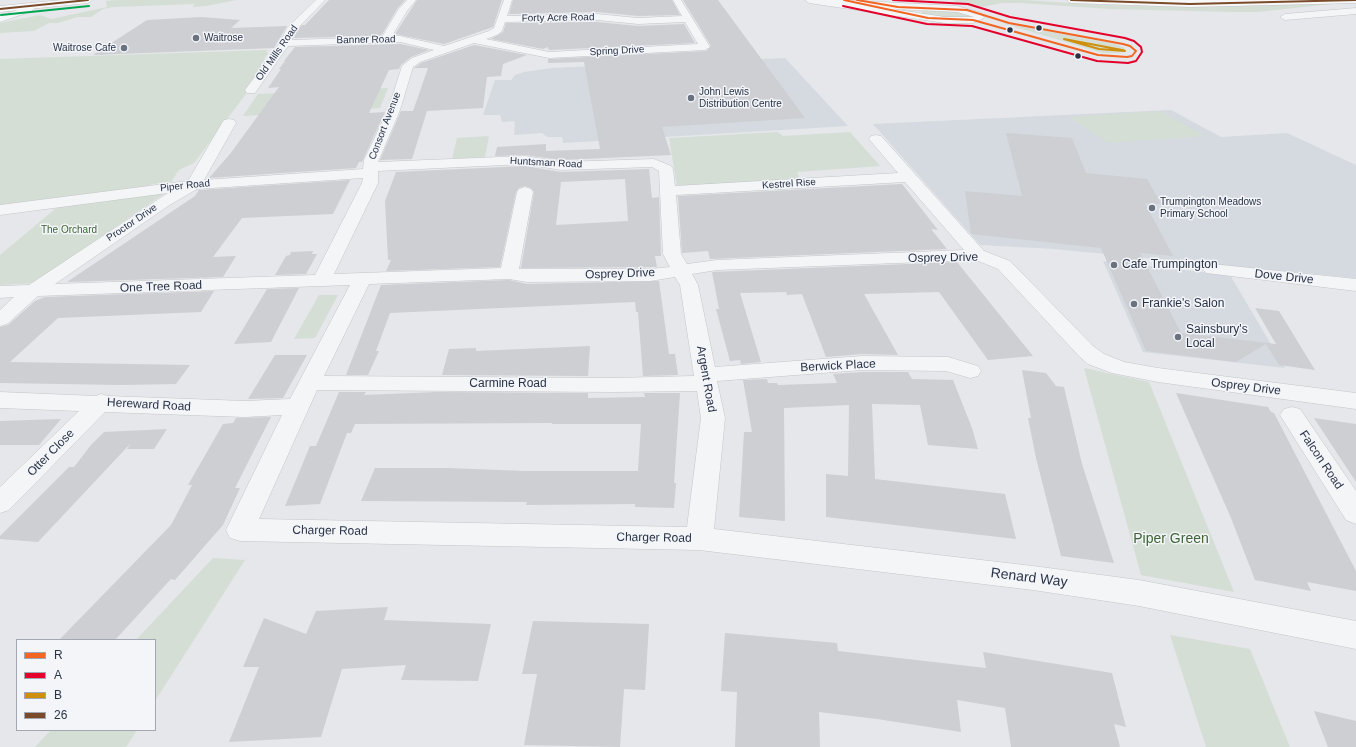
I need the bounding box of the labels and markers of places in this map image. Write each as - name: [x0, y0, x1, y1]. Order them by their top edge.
- unlabelled marker: [1034, 23, 1044, 33]
- unlabelled marker: [1005, 25, 1015, 35]
- place label: Waitrose: [204, 32, 243, 44]
- marker: Waitrose: [191, 33, 201, 43]
- place label: Waitrose Cafe: [53, 42, 116, 54]
- marker: Waitrose Cafe: [119, 43, 129, 53]
- unlabelled marker: [1073, 51, 1083, 61]
- place label: John Lewis Distribution Centre: [699, 86, 782, 110]
- marker: John Lewis Distribution Centre: [686, 93, 696, 103]
- place label: Trumpington Meadows Primary School: [1160, 196, 1261, 220]
- marker: Trumpington Meadows Primary School: [1147, 203, 1157, 213]
- place label: Cafe Trumpington: [1122, 258, 1218, 272]
- marker: Cafe Trumpington: [1109, 260, 1119, 270]
- place label: Frankie's Salon: [1142, 297, 1224, 311]
- marker: Frankie's Salon: [1129, 299, 1139, 309]
- place label: Sainsbury's Local: [1186, 323, 1248, 351]
- marker: Sainsbury's Local: [1173, 332, 1183, 342]

